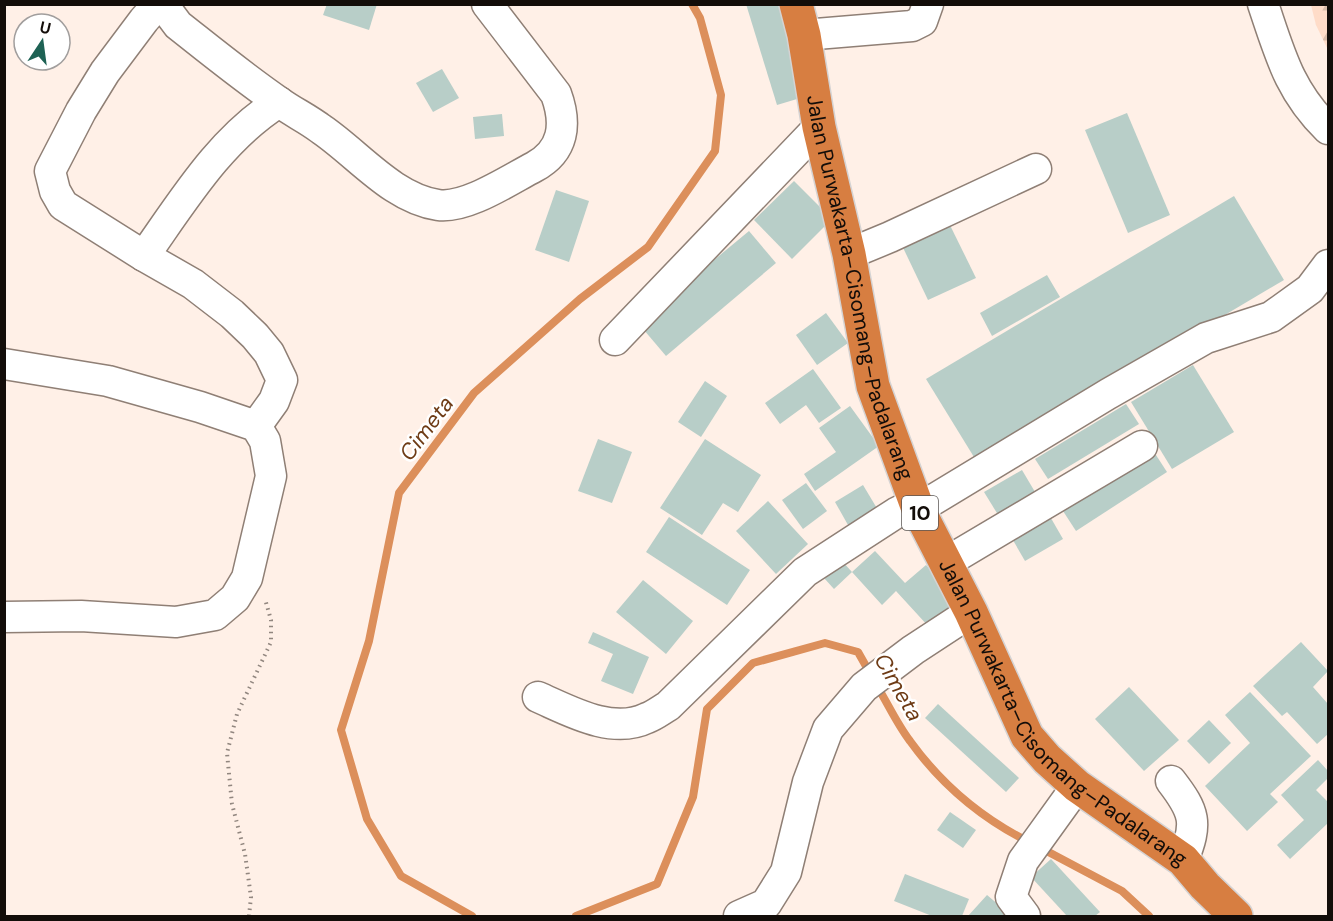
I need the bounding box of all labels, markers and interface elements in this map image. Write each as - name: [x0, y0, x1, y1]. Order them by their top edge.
- north arrow: [12, 12, 72, 72]
- text: U: [38, 16, 53, 39]
- street label: Jalan Purwakarta–Cisomang–Padalarang: [800, 93, 920, 484]
- water label: Cimeta: [393, 390, 460, 466]
- road number: 10: [902, 496, 938, 530]
- street label: Jalan Purwakarta–Cisomang–Padalarang: [932, 554, 1193, 873]
- water label: Cimeta: [868, 648, 930, 726]

